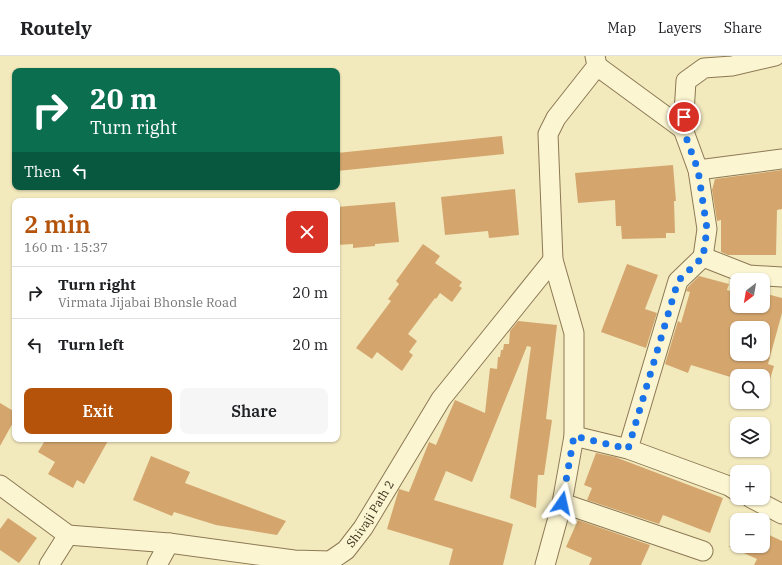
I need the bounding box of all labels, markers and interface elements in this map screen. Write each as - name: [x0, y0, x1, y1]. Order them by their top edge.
- text: Routely: [20, 16, 92, 40]
- text: Map: [608, 19, 636, 37]
- text: Layers: [658, 19, 702, 37]
- text: Share: [724, 19, 762, 37]
- text: 20 m: [90, 80, 157, 117]
- icon: right: [24, 84, 76, 136]
- pin: [667, 100, 701, 134]
- icon: arrive: [673, 106, 695, 128]
- text: Turn right: [90, 116, 177, 139]
- icon: left: [69, 160, 91, 182]
- text: Then: [24, 162, 61, 181]
- text: 2 min: [24, 208, 91, 240]
- button: close: [286, 211, 328, 253]
- text: 160 m · 15:37: [24, 239, 108, 256]
- north arrow: [730, 273, 770, 313]
- map controls: [730, 273, 770, 553]
- text: Turn right: [58, 275, 136, 294]
- icon: right: [24, 282, 46, 304]
- text: 20 m: [292, 283, 328, 302]
- text: Virmata Jijabai Bhonsle Road: [58, 294, 237, 311]
- button: sound: [730, 321, 770, 361]
- icon: left: [24, 334, 46, 356]
- text: Turn left: [58, 335, 124, 354]
- text: 20 m: [292, 335, 328, 354]
- button: search: [730, 369, 770, 409]
- button: Exit: [24, 388, 172, 434]
- button: Share: [180, 388, 328, 434]
- button: layers: [730, 417, 770, 457]
- button: +: [730, 465, 770, 505]
- street label: Shivaji Path 2: [343, 477, 397, 550]
- position arrow: [541, 482, 583, 524]
- button: −: [730, 513, 770, 553]

